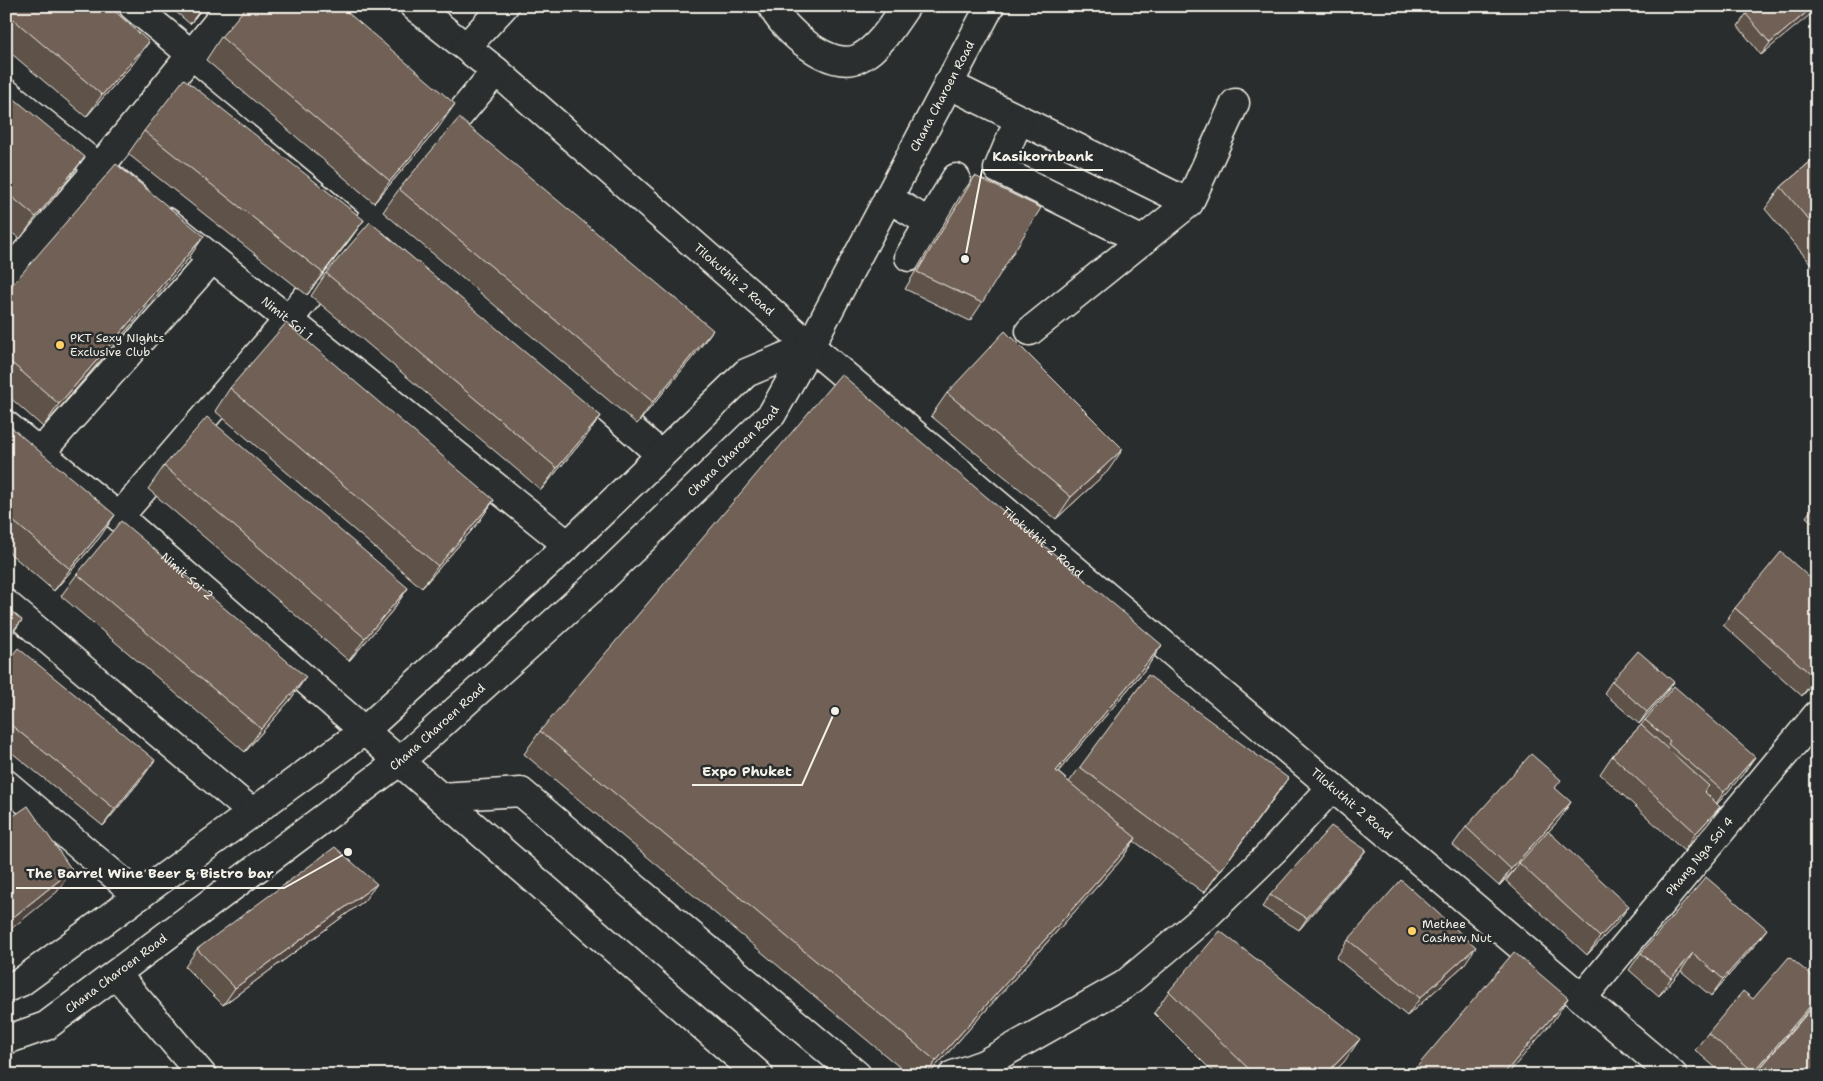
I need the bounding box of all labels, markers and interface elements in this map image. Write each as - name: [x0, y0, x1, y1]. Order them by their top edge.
- street label: Chana Charoen Road: [906, 38, 978, 154]
- callout: Kasikornbank: [982, 141, 1103, 170]
- text: Kasikornbank: [992, 147, 1094, 165]
- street label: Tilokuthit 2 Road: [690, 240, 778, 319]
- street label: Nimit Soi 1: [258, 293, 316, 344]
- place label: PKT Sexy Nights Exclusive Club: [70, 330, 165, 360]
- marker: PKT Sexy Nights Exclusive Club: [54, 339, 66, 351]
- street label: Chana Charoen Road: [684, 403, 783, 500]
- street label: Tilokuthit 2 Road: [998, 503, 1087, 582]
- street label: Nimit Soi 2: [157, 549, 217, 604]
- street label: Chana Charoen Road: [386, 680, 489, 774]
- callout: Expo Phuket: [692, 756, 802, 785]
- text: Expo Phuket: [702, 762, 792, 780]
- street label: Tilokuthit 2 Road: [1307, 764, 1396, 843]
- street label: Phang Nga Soi 4: [1662, 814, 1737, 899]
- callout: The Barrel Wine Beer & Bistro bar: [16, 859, 284, 888]
- text: The Barrel Wine Beer & Bistro bar: [26, 864, 274, 882]
- place label: Methee Cashew Nut: [1422, 916, 1492, 946]
- marker: Methee Cashew Nut: [1406, 925, 1418, 937]
- street label: Chana Charoen Road: [62, 930, 171, 1017]

